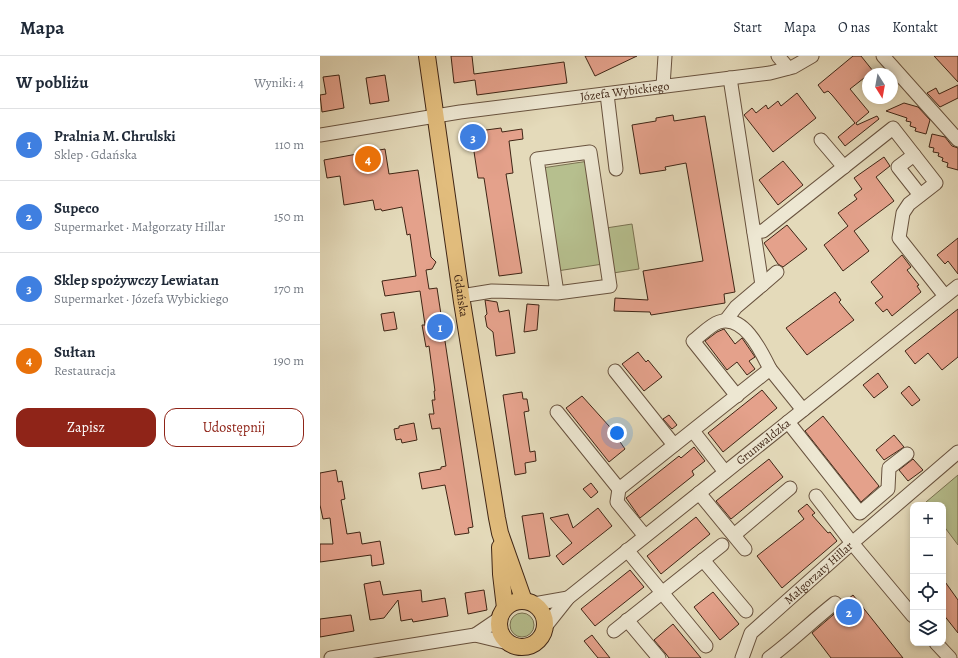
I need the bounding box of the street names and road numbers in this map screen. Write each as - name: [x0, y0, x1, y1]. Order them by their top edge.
- street label: Józefa Wybickiego: [579, 78, 670, 105]
- street label: Gdańska: [450, 273, 472, 318]
- street label: Grunwaldzka: [733, 415, 794, 468]
- street label: Małgorzaty Hillar: [781, 538, 857, 608]

